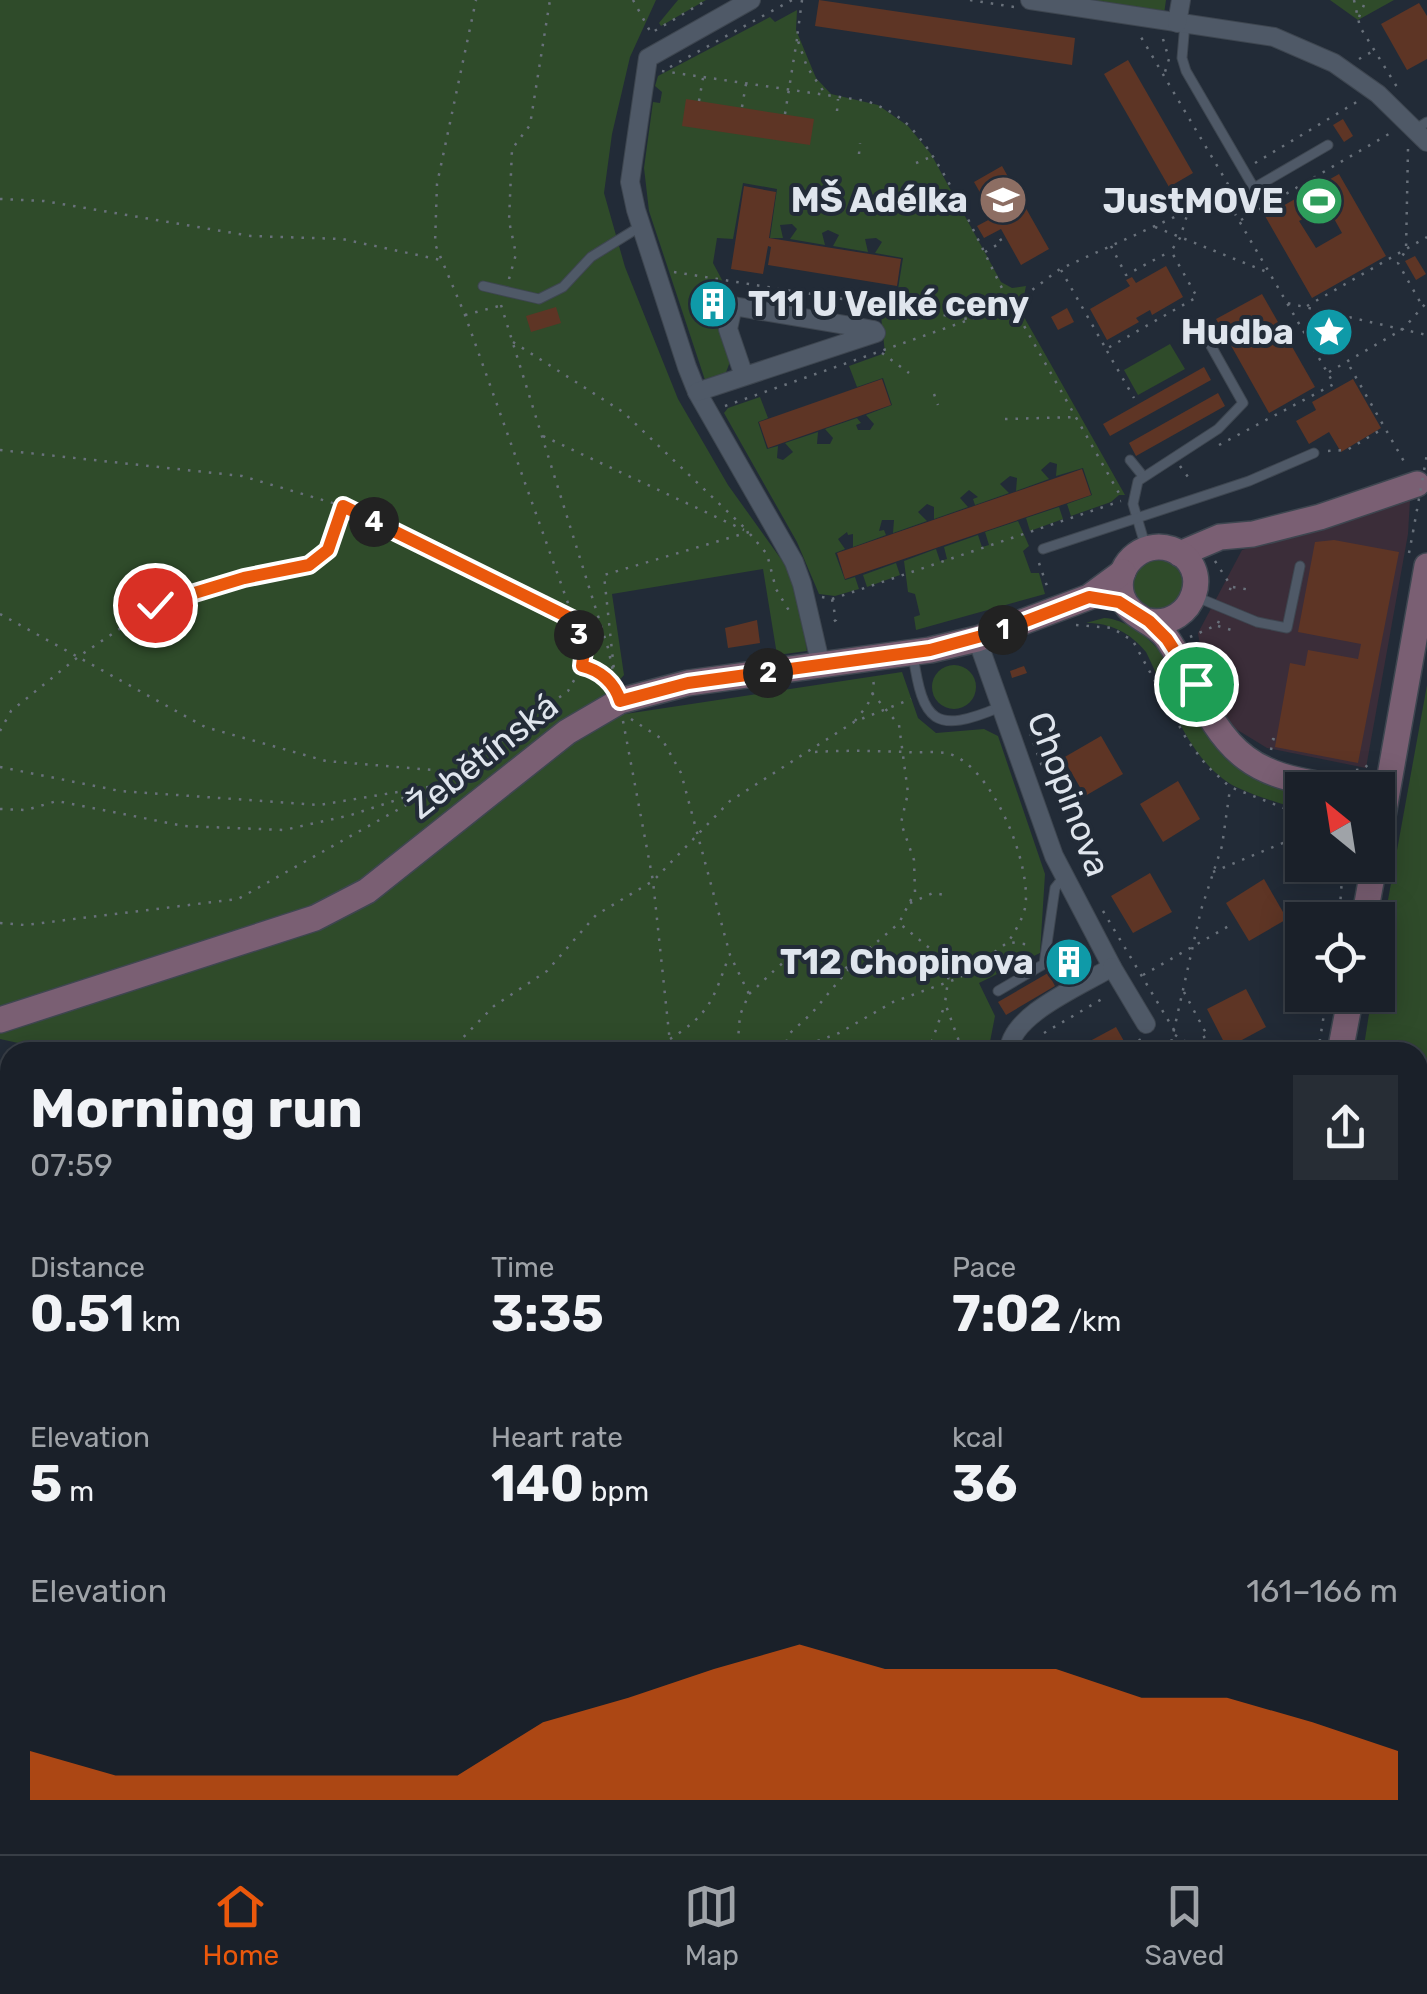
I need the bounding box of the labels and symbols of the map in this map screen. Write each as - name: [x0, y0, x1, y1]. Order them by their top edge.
- school or university icon: MŠ Adélka: [977, 174, 1029, 226]
- sports icon: JustMOVE: [1293, 175, 1345, 227]
- place label: MŠ Adélka: [791, 179, 968, 221]
- place label: JustMOVE: [1103, 180, 1284, 222]
- building icon: T11 U Velké ceny: [687, 278, 739, 330]
- place label: T11 U Velké ceny: [748, 283, 1029, 325]
- place icon: Hudba: [1303, 306, 1355, 358]
- place label: Hudba: [1181, 311, 1294, 353]
- pin: 4: [349, 497, 399, 547]
- pin: [113, 563, 198, 648]
- pin: 1: [978, 605, 1028, 655]
- pin: 3: [554, 610, 604, 660]
- pin: [1154, 642, 1239, 727]
- pin: 2: [743, 648, 793, 698]
- street label: Žebětínská: [400, 684, 566, 828]
- street label: Chopinova: [1018, 706, 1120, 882]
- north arrow: [1285, 772, 1395, 882]
- building icon: T12 Chopinova: [1043, 936, 1095, 988]
- place label: T12 Chopinova: [780, 941, 1034, 983]

